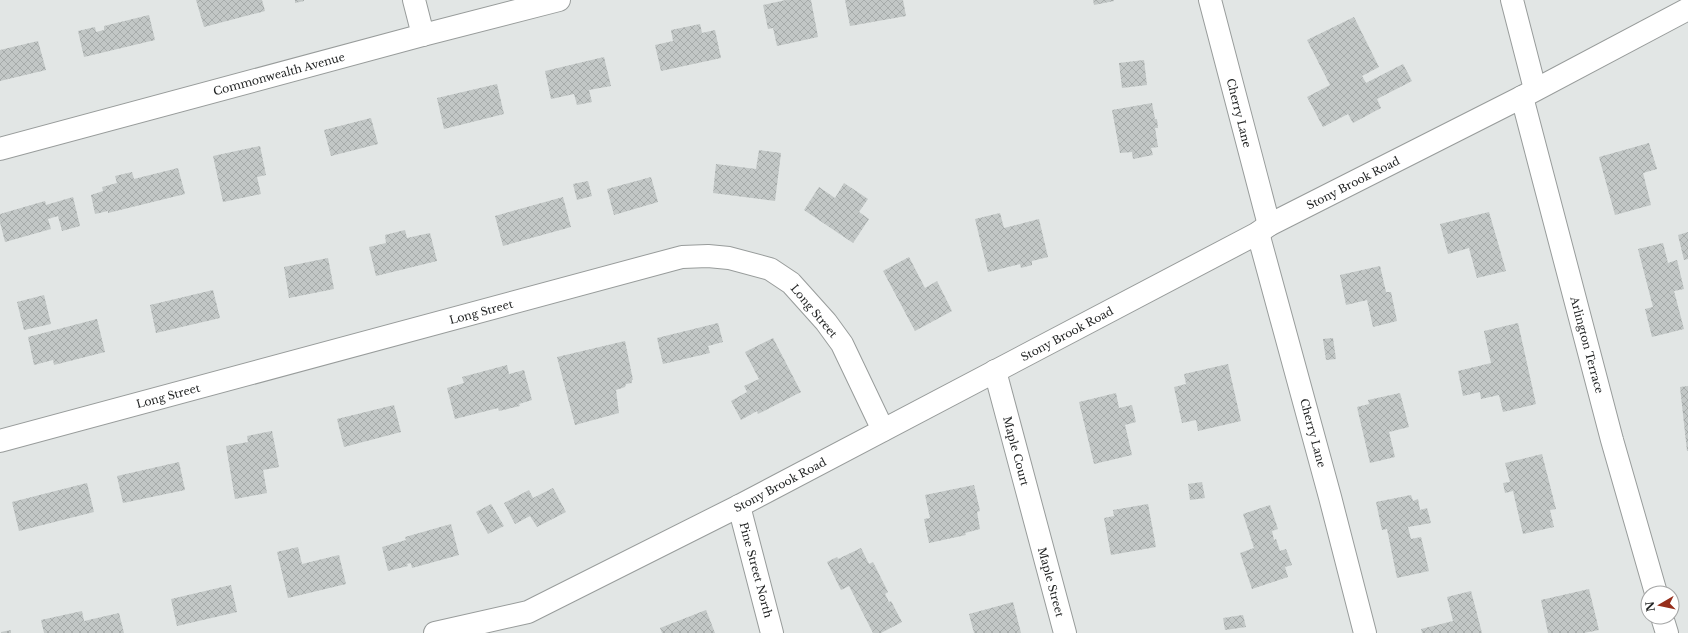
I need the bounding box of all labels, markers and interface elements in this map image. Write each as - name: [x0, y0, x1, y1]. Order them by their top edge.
- street label: Commonwealth Avenue: [212, 50, 346, 98]
- street label: Cherry Lane: [1224, 77, 1254, 149]
- street label: Stony Brook Road: [1304, 153, 1402, 213]
- street label: Long Street: [788, 281, 841, 341]
- street label: Arlington Terrace: [1567, 294, 1607, 395]
- street label: Long Street: [448, 297, 515, 327]
- street label: Stony Brook Road: [1018, 303, 1116, 364]
- street label: Long Street: [135, 381, 202, 411]
- street label: Cherry Lane: [1297, 397, 1329, 469]
- street label: Maple Court: [1000, 415, 1032, 488]
- street label: Stony Brook Road: [731, 454, 829, 515]
- street label: Pine Street North: [737, 521, 776, 620]
- street label: Maple Street: [1035, 546, 1067, 619]
- north arrow: [1640, 585, 1680, 625]
- text: N: [1642, 600, 1658, 613]

